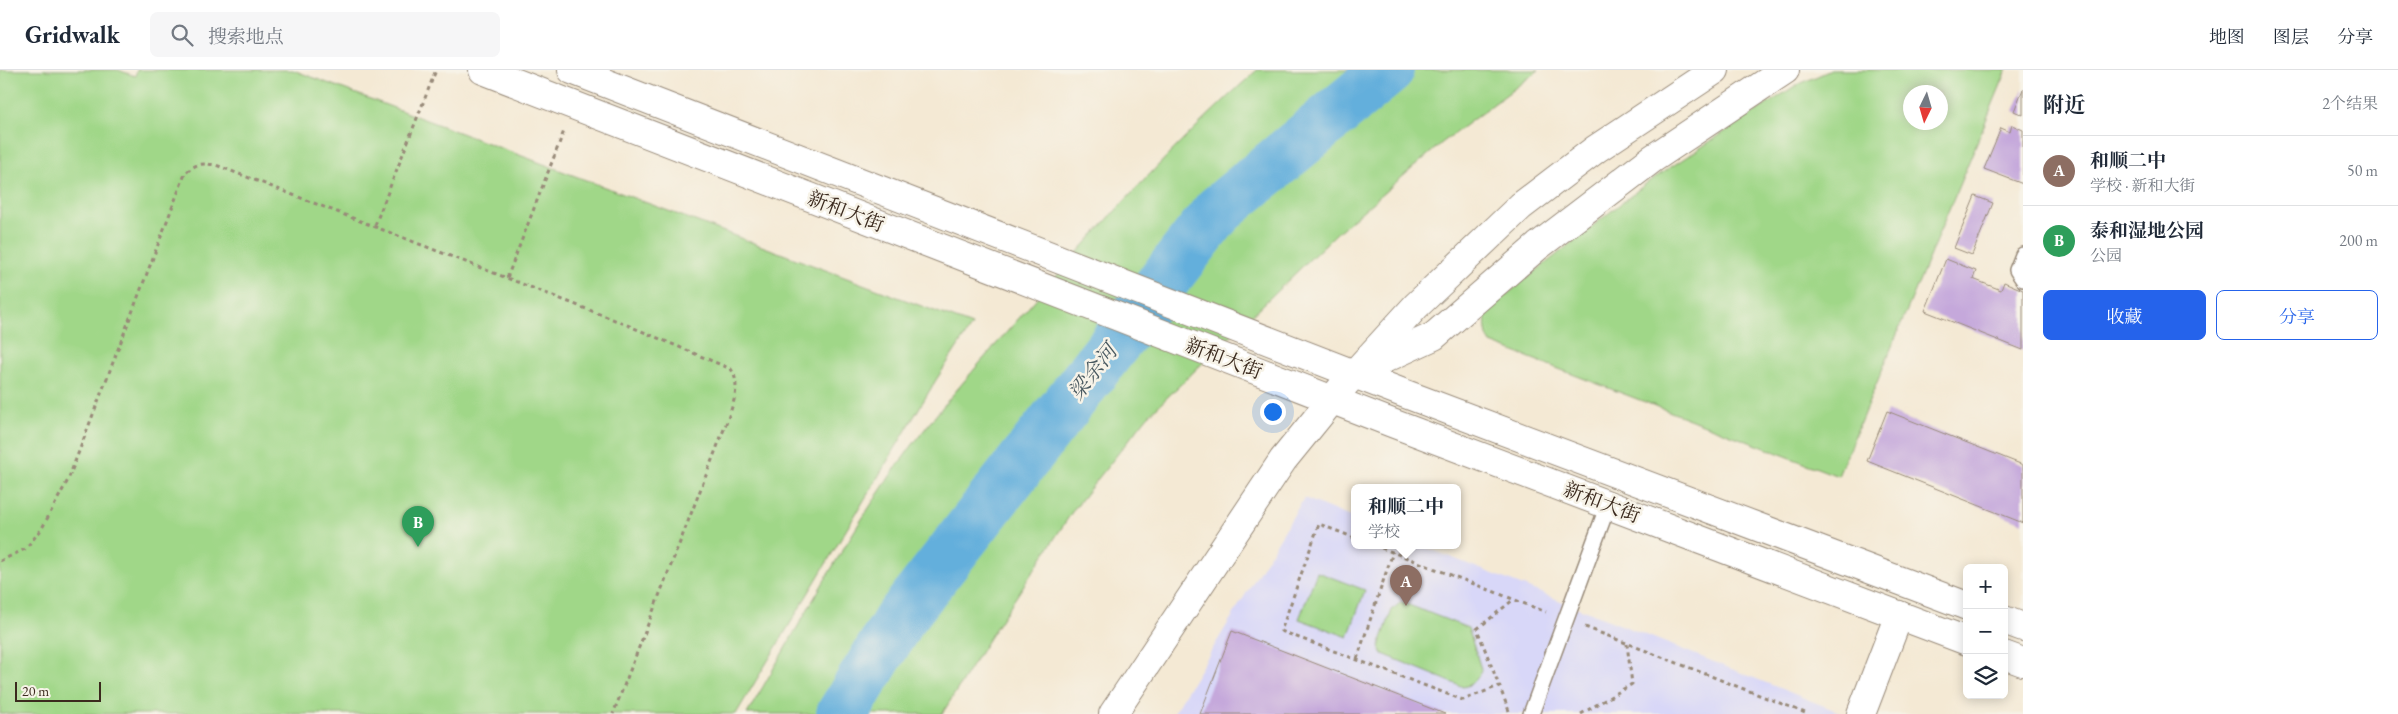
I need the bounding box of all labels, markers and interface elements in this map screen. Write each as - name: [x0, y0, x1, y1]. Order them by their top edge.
- search box: [150, 12, 500, 57]
- text: Gridwalk: [25, 19, 120, 50]
- icon: search: [168, 21, 196, 49]
- text: 搜索地点: [208, 24, 284, 49]
- text: 地图: [2209, 25, 2245, 48]
- text: 图层: [2273, 25, 2309, 48]
- text: 分享: [2337, 25, 2373, 48]
- north arrow: [1903, 85, 1948, 130]
- text: 附近: [2043, 91, 2085, 118]
- text: 2个结果: [2322, 93, 2378, 114]
- text: 和顺二中: [2090, 148, 2166, 173]
- text: A: [2053, 160, 2065, 181]
- text: 50 m: [2347, 160, 2378, 181]
- text: 学校 · 新和大街: [2090, 175, 2196, 196]
- street label: 新和大街: [804, 185, 888, 237]
- text: 泰和湿地公园: [2090, 218, 2204, 243]
- text: B: [2054, 230, 2064, 251]
- text: 200 m: [2339, 230, 2378, 251]
- text: 公园: [2090, 245, 2122, 266]
- button: 收藏: [2043, 290, 2206, 340]
- button: 分享: [2216, 290, 2378, 340]
- street label: 新和大街: [1182, 332, 1266, 384]
- water label: 梁余河: [1063, 335, 1125, 405]
- your location: [1260, 399, 1286, 425]
- street label: 新和大街: [1560, 476, 1644, 528]
- popup: [1351, 484, 1461, 549]
- text: 和顺二中: [1368, 494, 1444, 519]
- pin: B: [402, 506, 434, 547]
- text: 学校: [1368, 521, 1400, 542]
- map controls: [1963, 564, 2008, 699]
- button: +: [1963, 564, 2008, 609]
- pin: A: [1390, 565, 1422, 606]
- button: −: [1963, 609, 2008, 654]
- button: layers: [1963, 654, 2008, 699]
- scale bar: [15, 679, 101, 702]
- text: 20 m: [22, 682, 49, 700]

